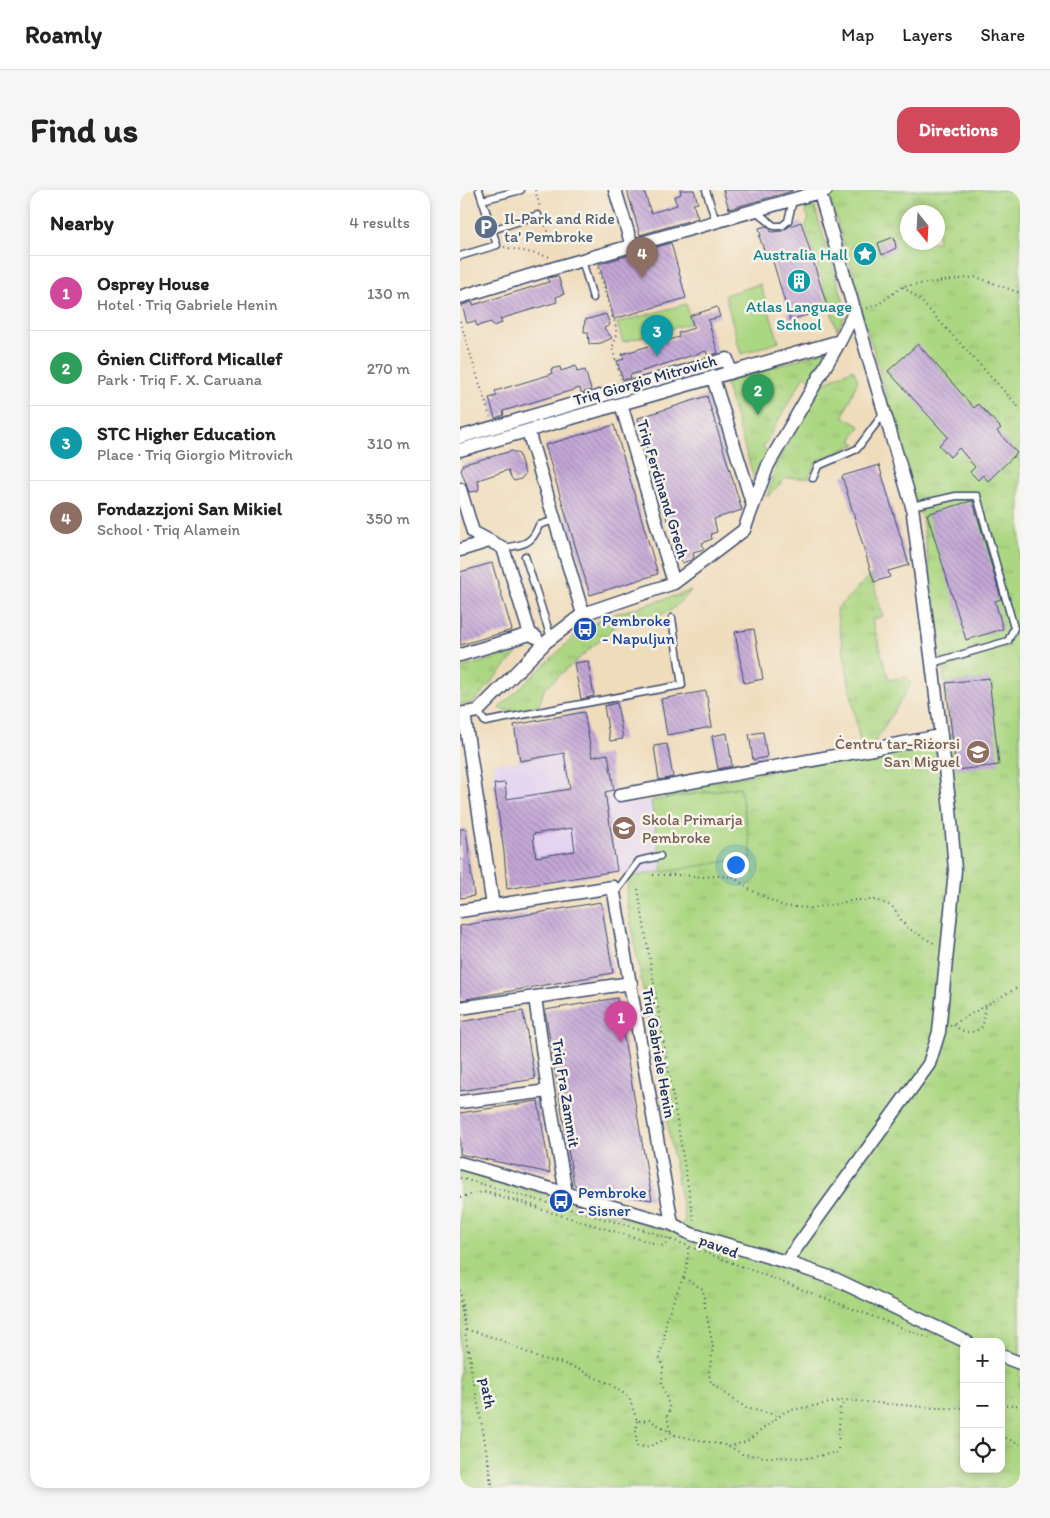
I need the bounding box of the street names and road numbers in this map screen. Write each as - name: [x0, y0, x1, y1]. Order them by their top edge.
- street label: Triq Giorgio Mitrovich: [571, 350, 719, 410]
- street label: Triq Ferdinand Grech: [633, 417, 693, 561]
- street label: Triq Gabriele Henin: [638, 986, 680, 1120]
- street label: Triq Fra Zammit: [548, 1037, 584, 1149]
- street label: paved: [697, 1230, 742, 1262]
- street label: path: [476, 1376, 500, 1411]

